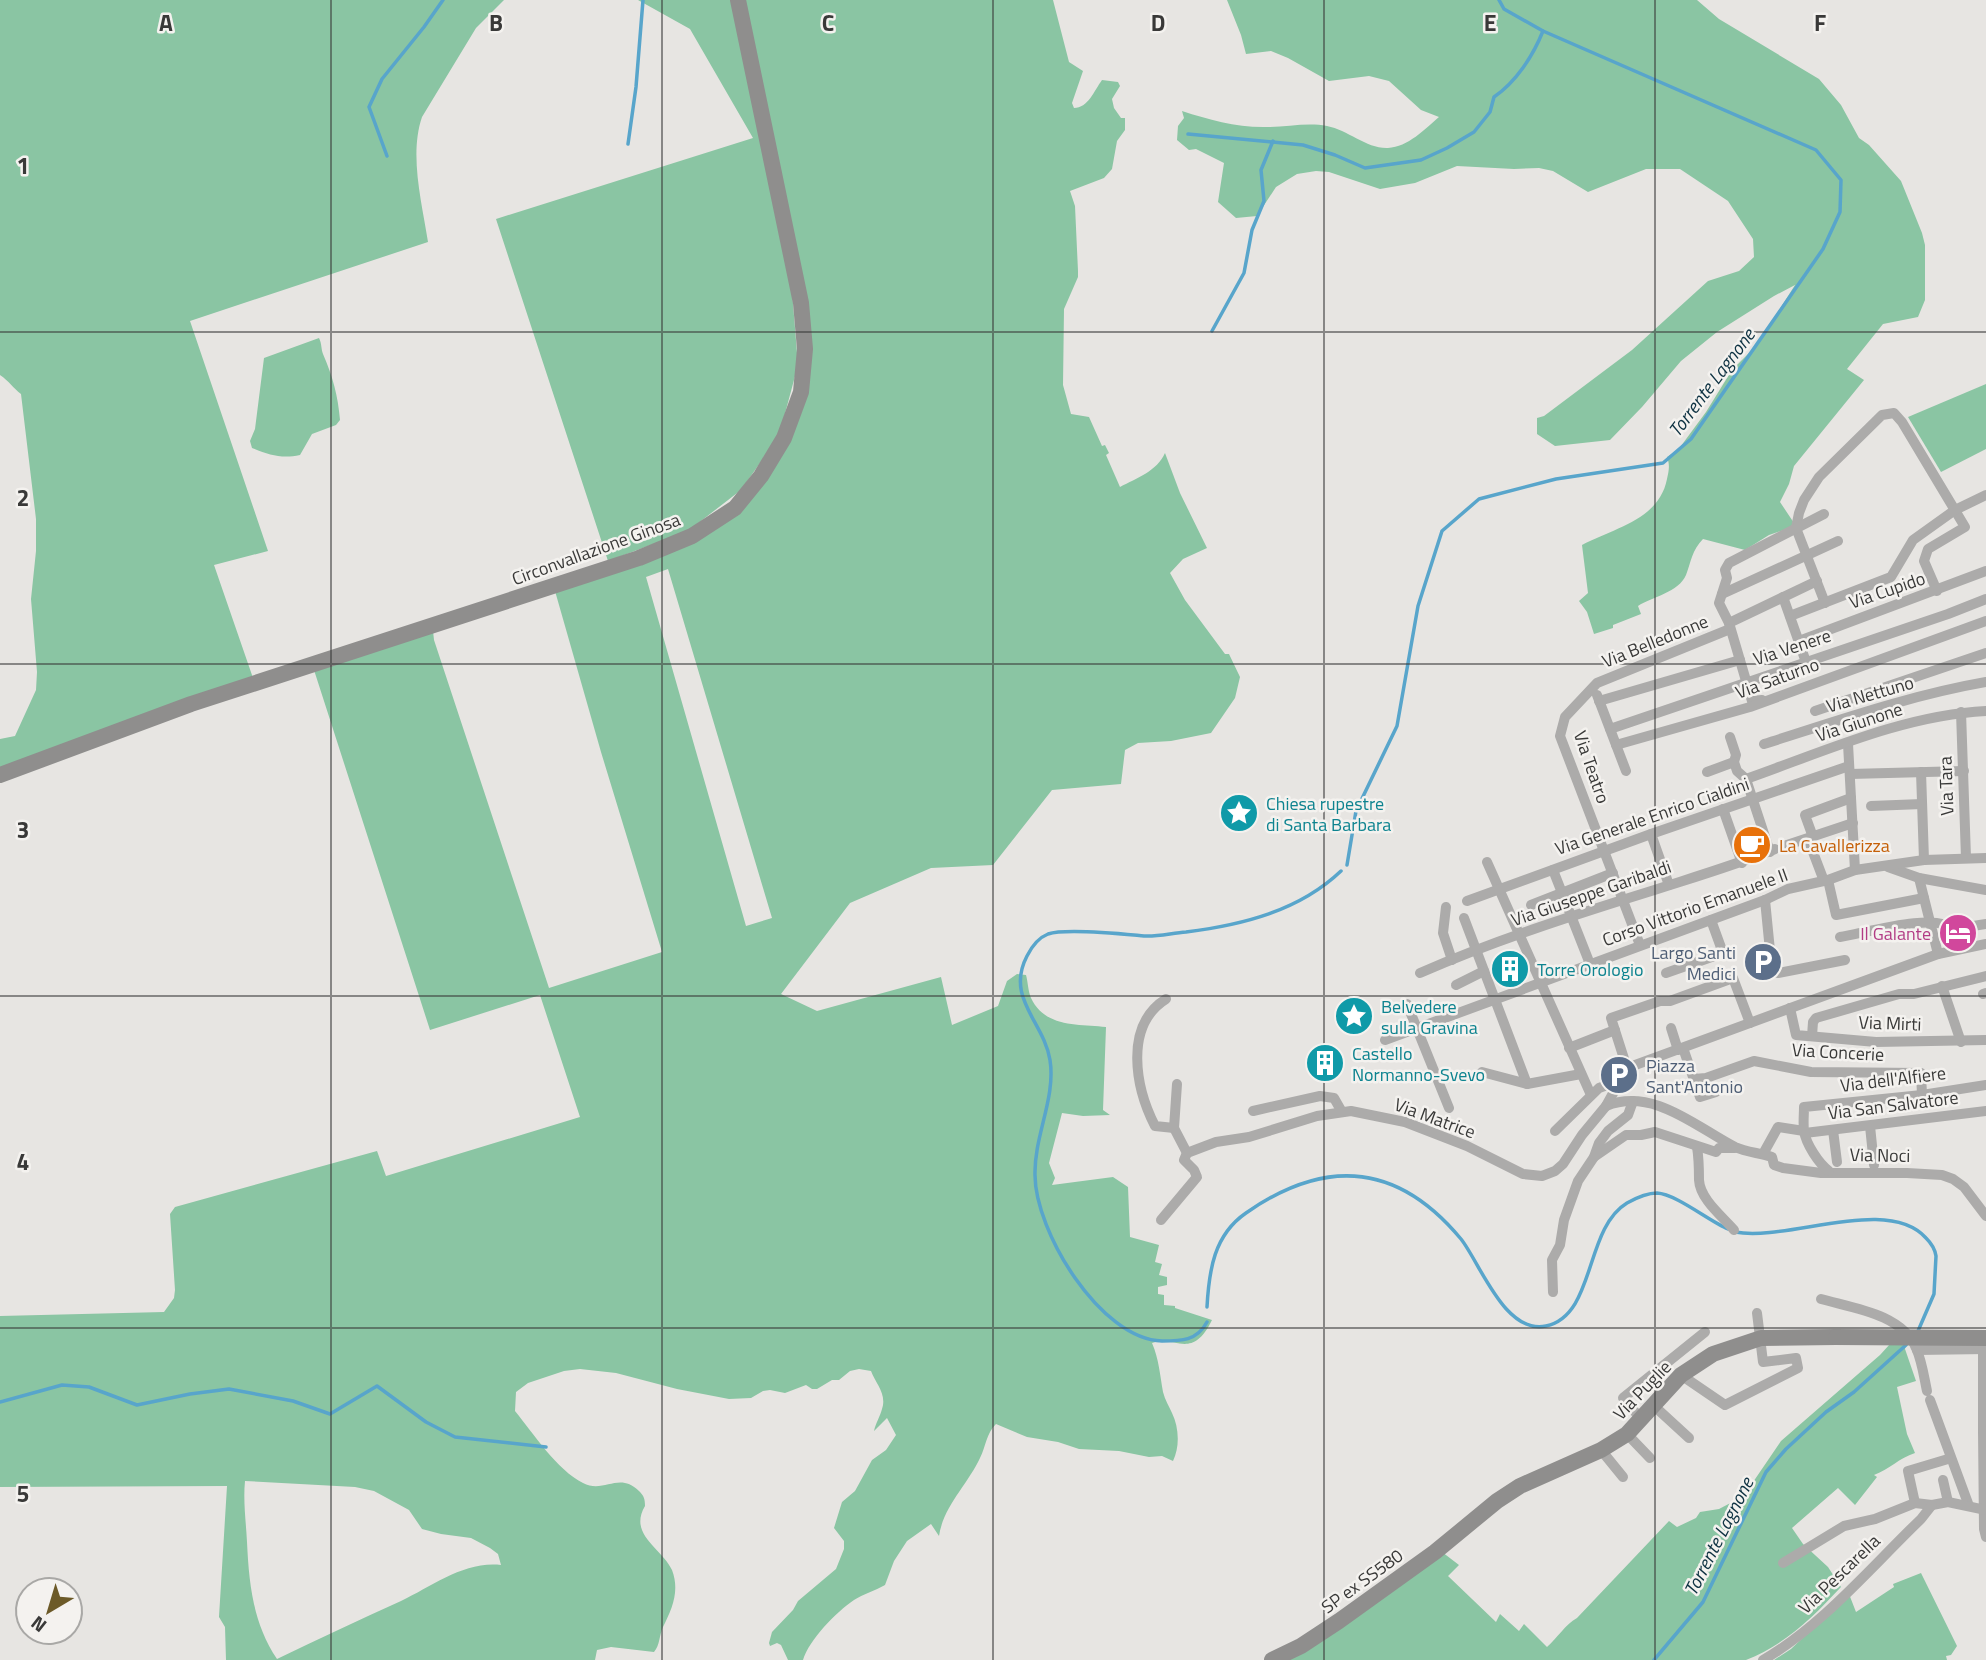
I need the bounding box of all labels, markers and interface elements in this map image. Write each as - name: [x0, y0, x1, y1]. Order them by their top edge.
- text: A: [159, 5, 173, 40]
- text: B: [489, 5, 503, 40]
- text: C: [822, 5, 834, 40]
- text: D: [1151, 5, 1165, 40]
- text: E: [1484, 5, 1496, 40]
- text: F: [1814, 5, 1826, 40]
- text: 1: [17, 148, 29, 183]
- water label: Torrente Lagnone: [1661, 321, 1762, 442]
- text: 2: [17, 480, 29, 515]
- street label: Circonvallazione Ginosa: [508, 506, 684, 592]
- street label: Via Cupido: [1845, 564, 1929, 616]
- street label: Via Belledonne: [1598, 607, 1712, 675]
- street label: Via Venere: [1750, 622, 1834, 672]
- street label: Via Saturno: [1731, 650, 1823, 706]
- street label: Via Nettuno: [1823, 669, 1917, 719]
- street label: Via Giunone: [1812, 695, 1906, 749]
- street label: Via Teatro: [1567, 727, 1617, 807]
- street label: Via Tara: [1931, 756, 1961, 816]
- street label: Via Generale Enrico Cialdini: [1551, 770, 1753, 862]
- place label: Chiesa rupestre di Santa Barbara: [1266, 790, 1391, 838]
- place icon: Chiesa rupestre di Santa Barbara: [1218, 792, 1260, 834]
- text: 3: [17, 812, 29, 847]
- cafe icon: La Cavallerizza: [1731, 824, 1773, 866]
- place label: La Cavallerizza: [1779, 832, 1890, 859]
- street label: Via Giuseppe Garibaldi: [1507, 853, 1675, 933]
- street label: Corso Vittorio Emanuele II: [1598, 861, 1792, 953]
- hotel icon: Il Galante: [1937, 912, 1979, 954]
- place label: Il Galante: [1860, 920, 1931, 947]
- place label: Largo Santi Medici: [1651, 939, 1736, 987]
- parking icon: Largo Santi Medici: [1742, 941, 1784, 983]
- building icon: Torre Orologio: [1489, 948, 1531, 990]
- place label: Torre Orologio: [1537, 956, 1643, 983]
- place label: Belvedere sulla Gravina: [1381, 993, 1478, 1041]
- place icon: Belvedere sulla Gravina: [1333, 995, 1375, 1037]
- street label: Via Mirti: [1858, 1008, 1922, 1038]
- street label: Via Concerie: [1791, 1036, 1885, 1068]
- place label: Castello Normanno-Svevo: [1352, 1040, 1485, 1088]
- building icon: Castello Normanno-Svevo: [1304, 1042, 1346, 1084]
- place label: Piazza Sant'Antonio: [1646, 1052, 1743, 1100]
- parking icon: Piazza Sant'Antonio: [1598, 1054, 1640, 1096]
- street label: Via dell'Alfiere: [1839, 1059, 1947, 1099]
- street label: Via San Salvatore: [1826, 1084, 1960, 1126]
- street label: Via Matrice: [1391, 1091, 1479, 1145]
- street label: Via Noci: [1849, 1141, 1911, 1169]
- text: 4: [17, 1144, 29, 1179]
- street label: Via Puglie: [1607, 1354, 1677, 1426]
- water label: Torrente Lagnone: [1676, 1471, 1761, 1600]
- text: 5: [17, 1476, 29, 1511]
- street label: Via Pescarella: [1792, 1528, 1886, 1620]
- street label: SP ex SS580: [1316, 1542, 1408, 1620]
- north arrow: [14, 1576, 84, 1646]
- text: N: [24, 1609, 52, 1640]

